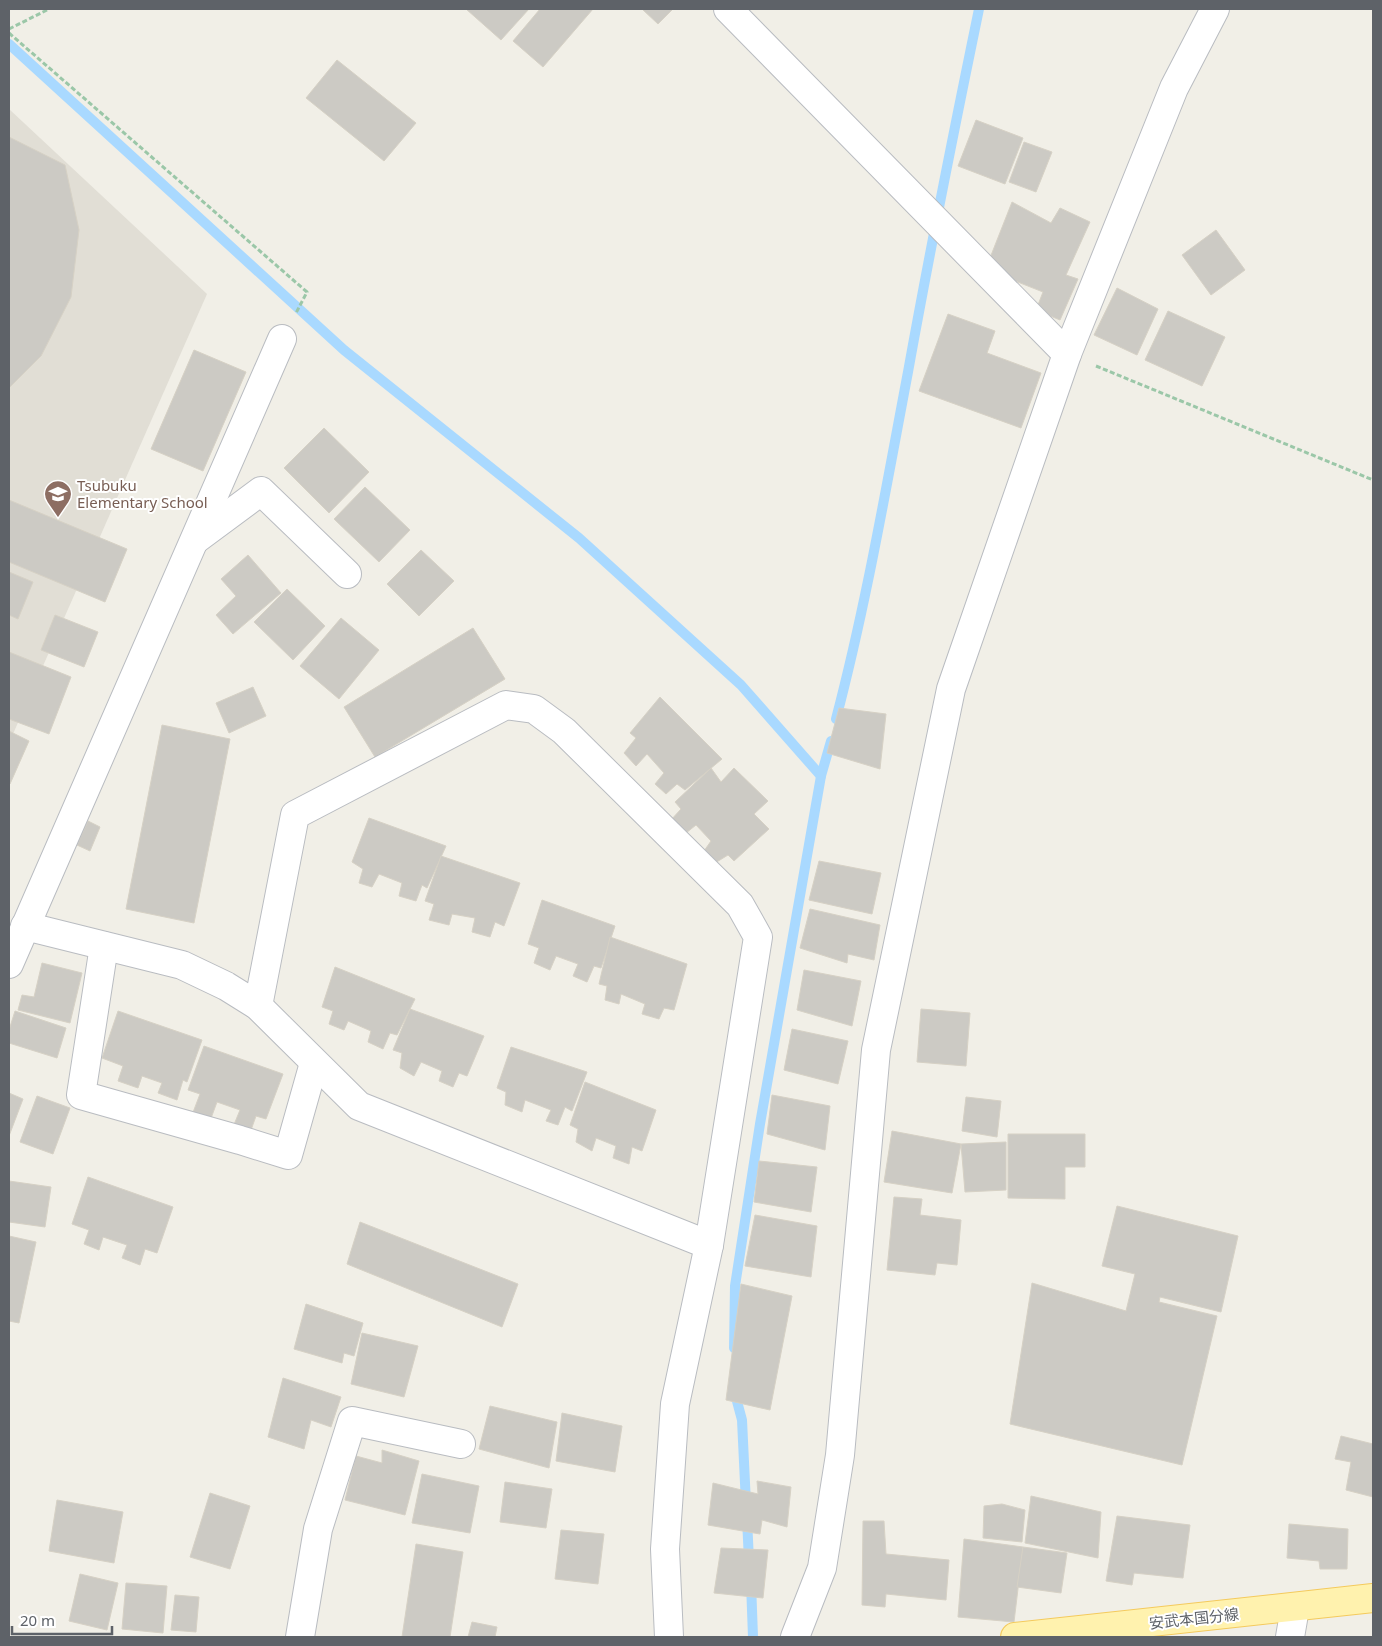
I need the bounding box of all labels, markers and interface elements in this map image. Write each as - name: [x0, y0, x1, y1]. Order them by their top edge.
- place label: Tsubuku Elementary School: [77, 475, 208, 512]
- school or university icon: Tsubuku Elementary School: [43, 479, 73, 518]
- street label: 安武本国分線: [1148, 1603, 1240, 1633]
- scale bar: [12, 1604, 112, 1636]
- text: 20 m: [20, 1610, 55, 1630]

